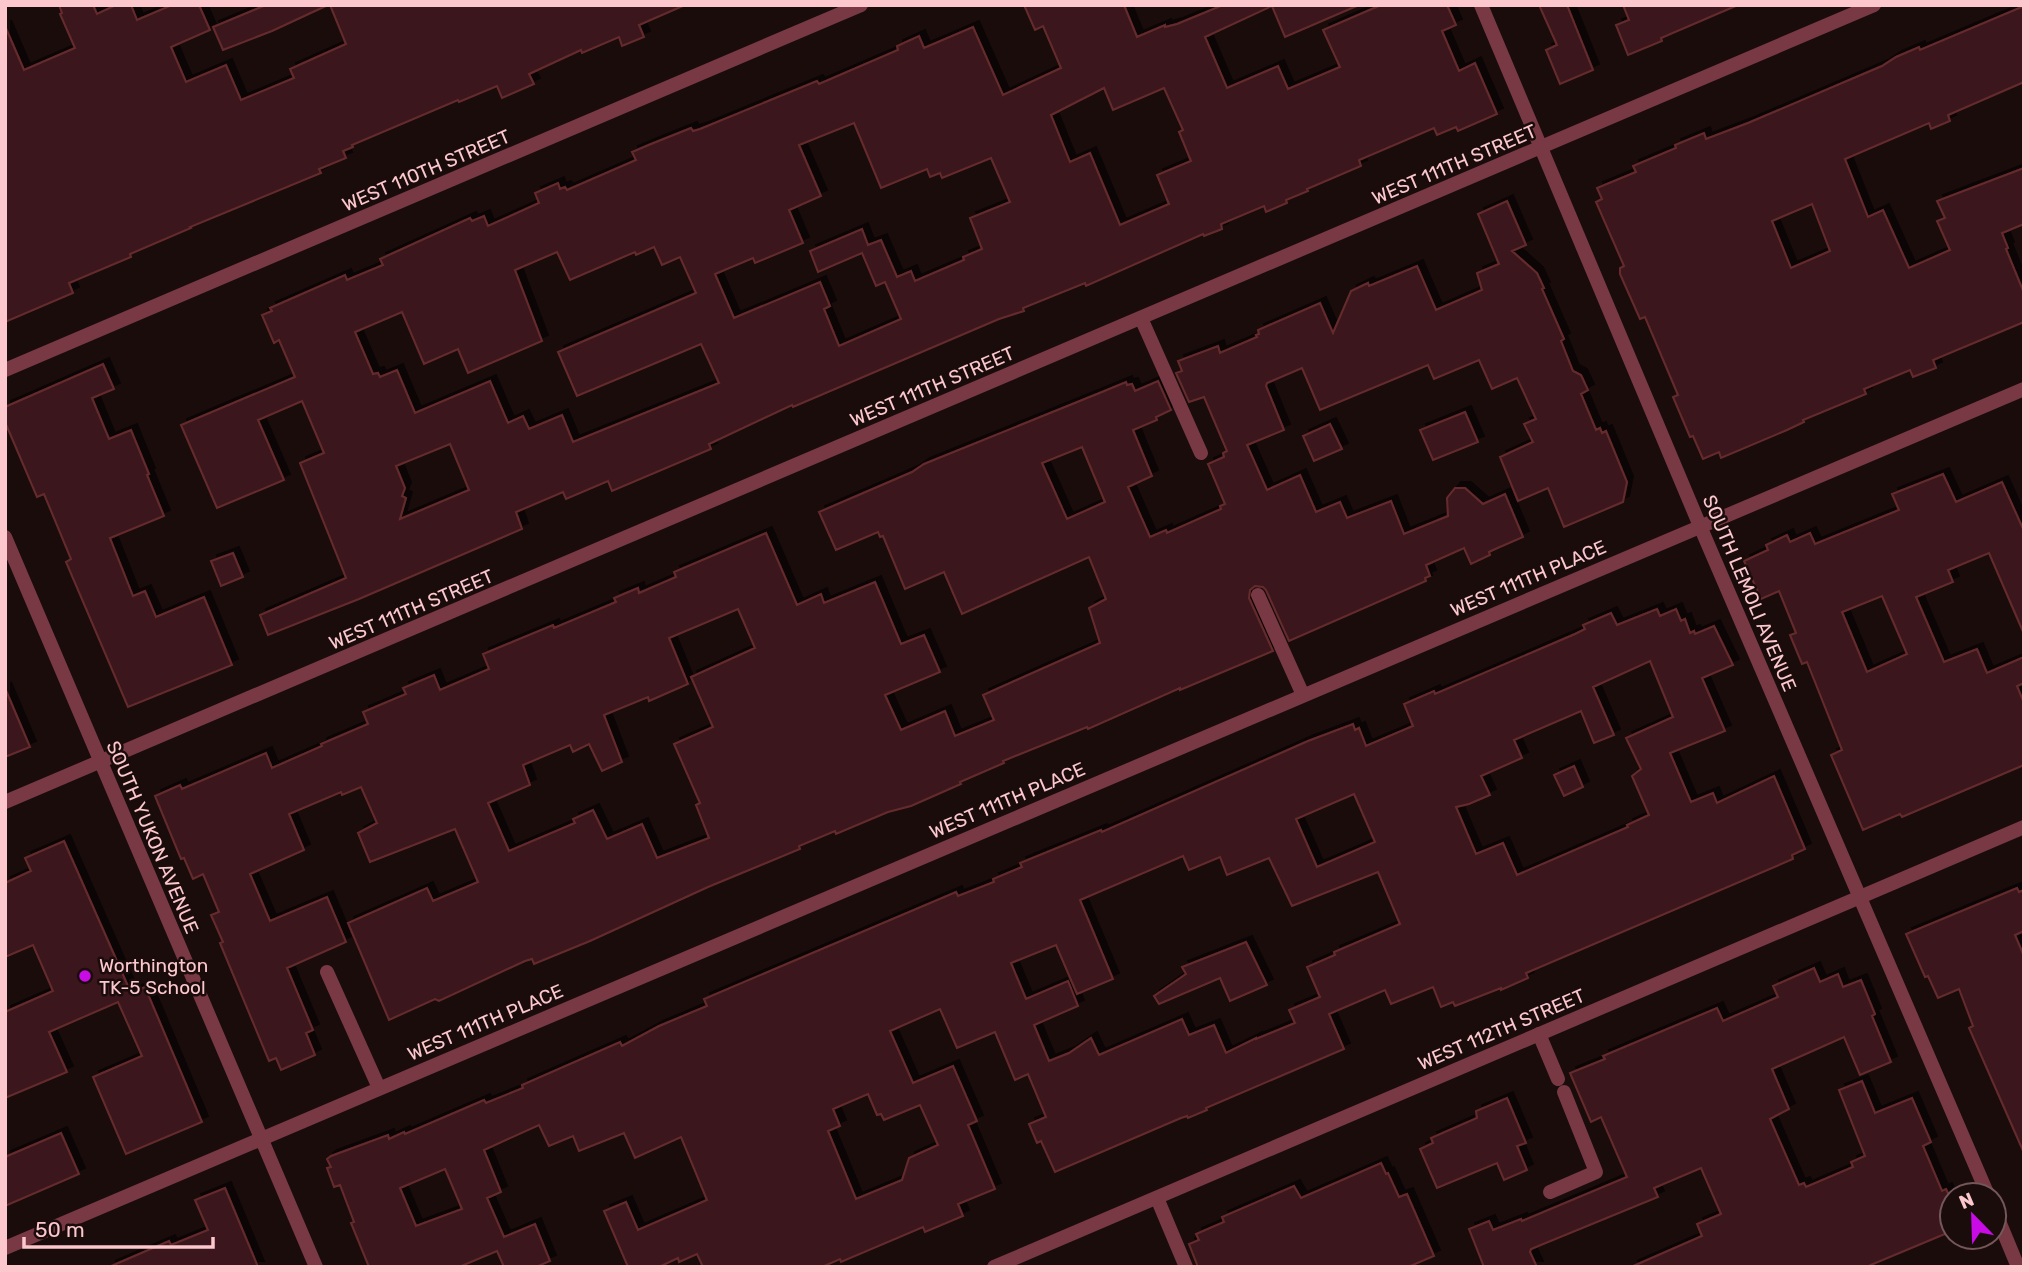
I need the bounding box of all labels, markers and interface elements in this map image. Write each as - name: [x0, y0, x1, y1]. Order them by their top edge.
- street label: WEST 111TH STREET: [1369, 119, 1540, 210]
- street label: WEST 110TH STREET: [339, 125, 514, 216]
- street label: WEST 111TH STREET: [847, 341, 1018, 432]
- street label: SOUTH LEMOLI AVENUE: [1698, 491, 1801, 695]
- street label: WEST 111TH PLACE: [1447, 535, 1609, 622]
- street label: WEST 111TH STREET: [326, 564, 497, 655]
- street label: SOUTH YUKON AVENUE: [102, 737, 204, 937]
- street label: WEST 111TH PLACE: [926, 757, 1088, 844]
- place label: Worthington TK-5 School: [99, 954, 208, 999]
- marker: Worthington TK-5 School: [77, 968, 93, 984]
- street label: WEST 111TH PLACE: [404, 979, 566, 1066]
- street label: WEST 112TH STREET: [1414, 984, 1588, 1075]
- north arrow: [1938, 1181, 2008, 1251]
- text: N: [1956, 1188, 1977, 1214]
- scale bar: [24, 1206, 214, 1250]
- text: 50 m: [35, 1217, 85, 1242]

